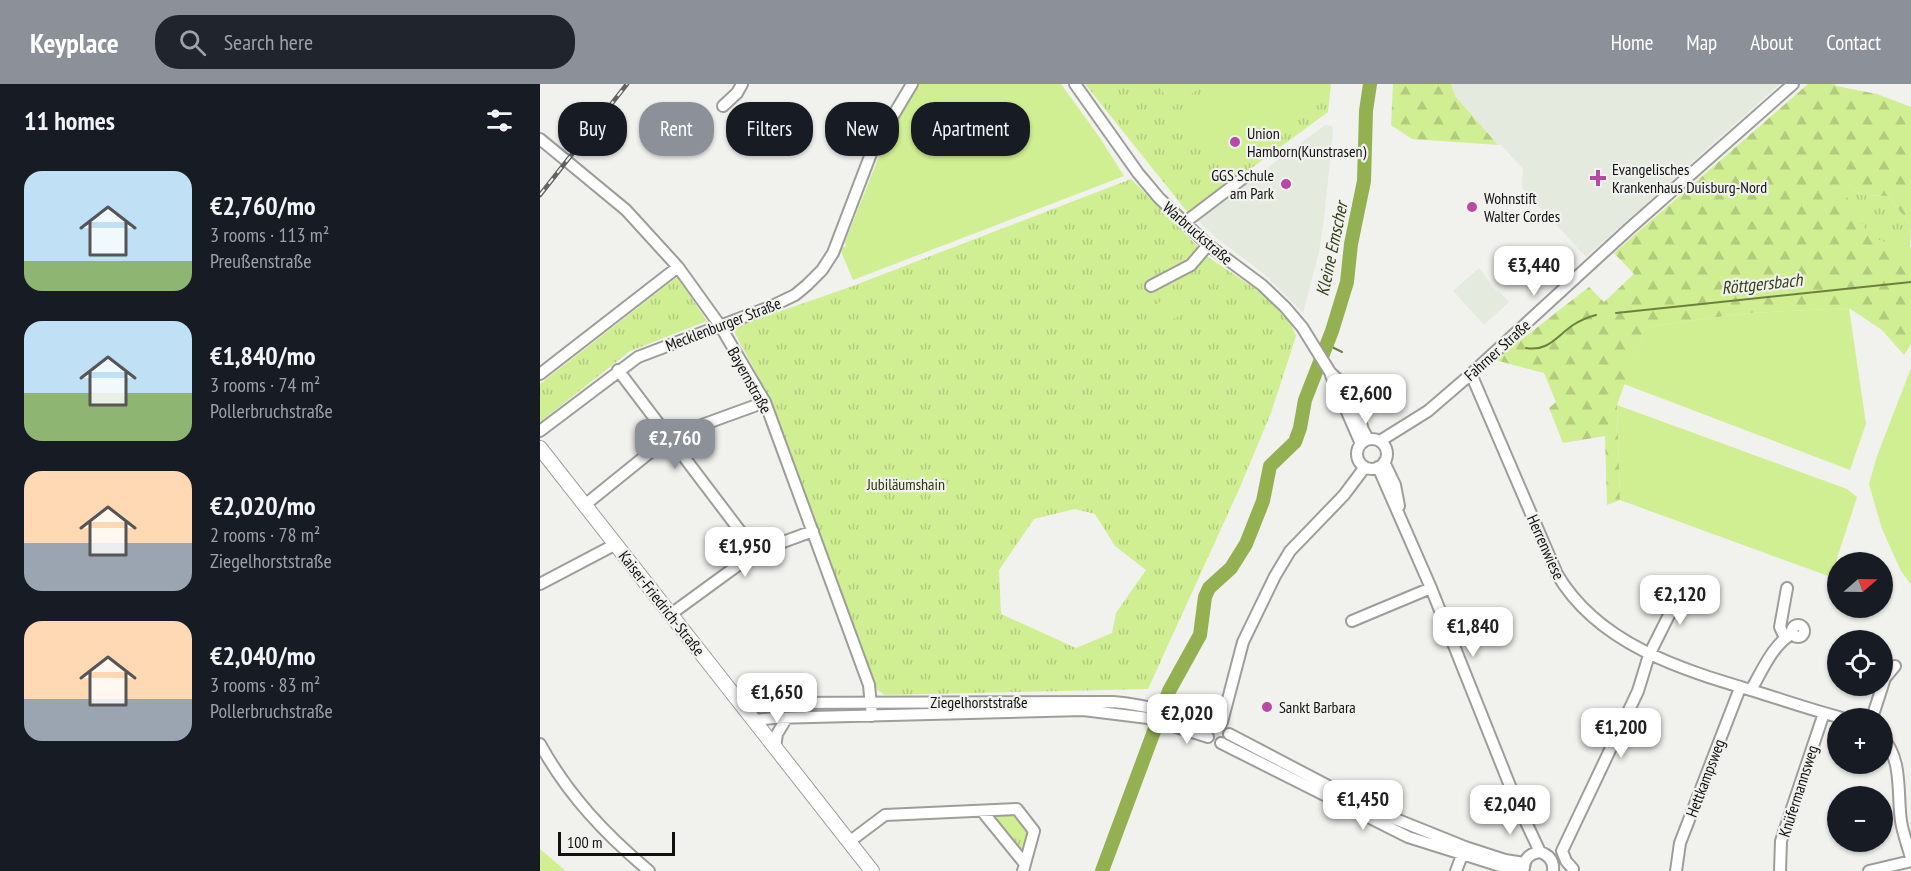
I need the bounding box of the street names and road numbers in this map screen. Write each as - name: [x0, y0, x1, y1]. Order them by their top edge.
- street label: Warbruckstraße: [1159, 197, 1237, 269]
- street label: Mecklenburger Straße: [662, 293, 784, 355]
- street label: Fahrner Straße: [1460, 315, 1534, 385]
- street label: Bayernstraße: [724, 343, 776, 417]
- street label: Herrenwiese: [1523, 511, 1569, 583]
- street label: Kaiser-Friedrich-Straße: [615, 546, 709, 660]
- street label: Ziegelhorststraße: [930, 692, 1028, 712]
- street label: Hettkampsweg: [1681, 736, 1729, 820]
- street label: Knüfermannsweg: [1774, 743, 1822, 839]

